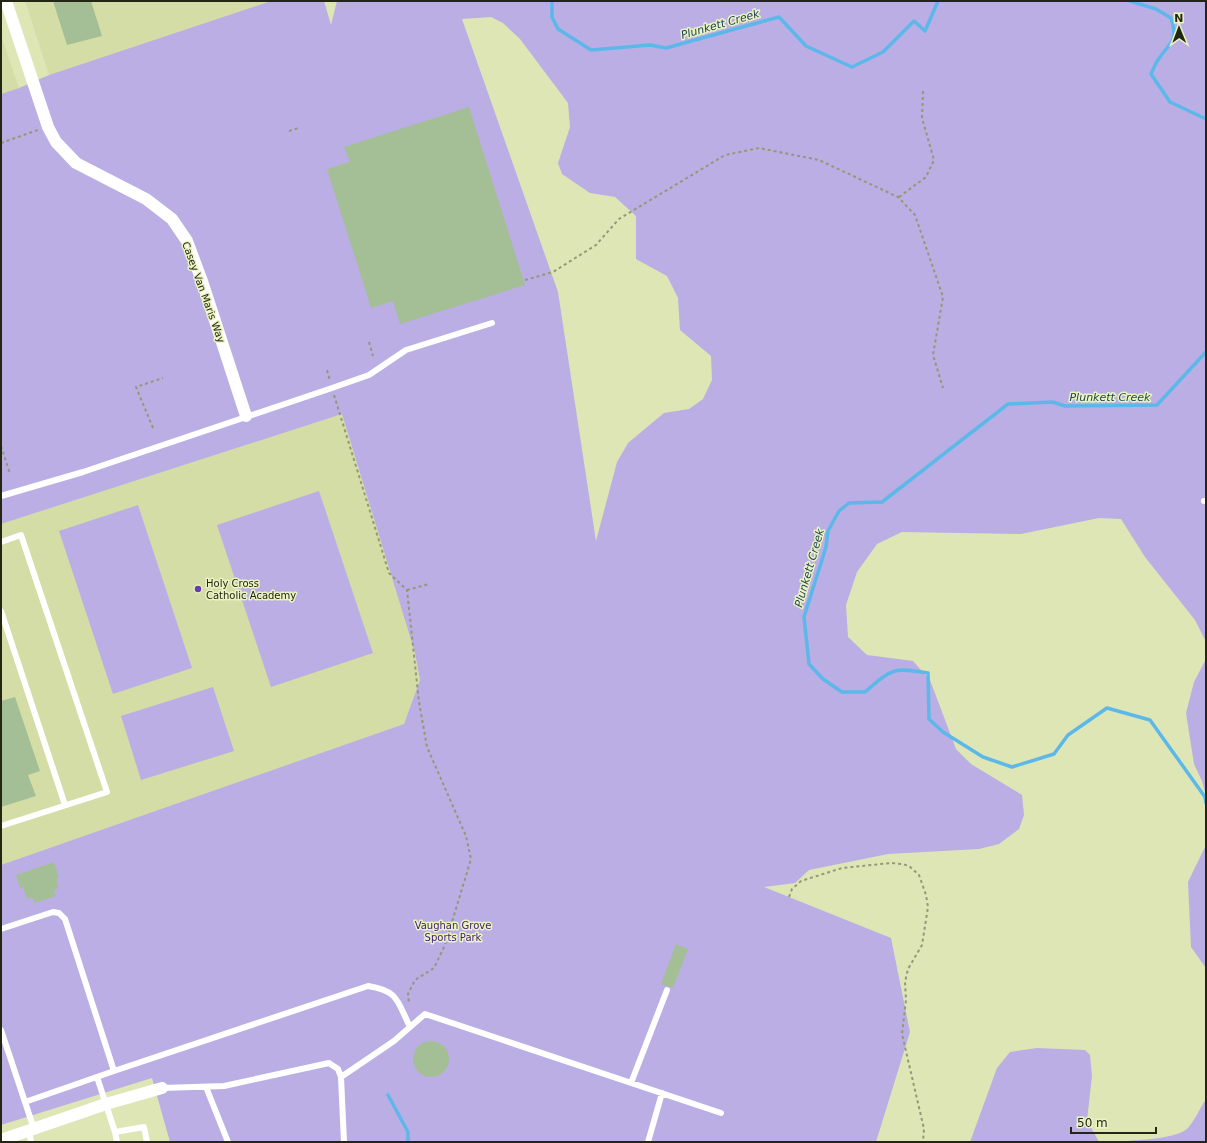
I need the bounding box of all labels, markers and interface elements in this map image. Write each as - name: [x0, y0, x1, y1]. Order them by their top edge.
- water label: Plunkett Creek: [679, 7, 761, 42]
- north arrow: [1159, 8, 1199, 48]
- text: N: [1174, 12, 1184, 25]
- street label: Casey Van Maris Way: [180, 240, 227, 344]
- water label: Plunkett Creek: [1069, 391, 1151, 404]
- water label: Plunkett Creek: [792, 527, 827, 609]
- place label: Holy Cross Catholic Academy: [206, 578, 296, 601]
- marker: Holy Cross Catholic Academy: [193, 584, 203, 594]
- park label: Vaughan Grove Sports Park: [415, 920, 491, 943]
- scale bar: [1071, 1109, 1156, 1135]
- text: 50 m: [1077, 1116, 1108, 1130]

